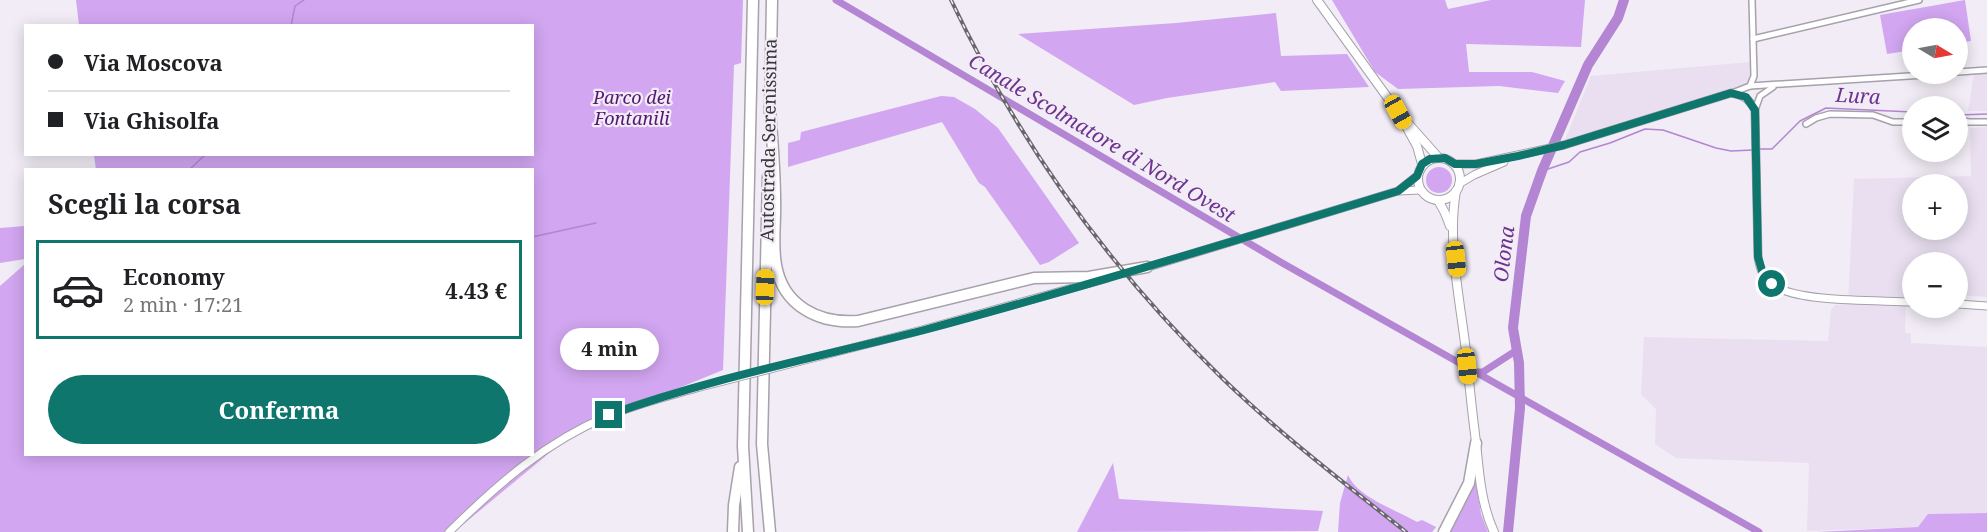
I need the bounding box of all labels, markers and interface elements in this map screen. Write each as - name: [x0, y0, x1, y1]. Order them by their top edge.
- north arrow: [1902, 18, 1968, 84]
- map controls: [1902, 18, 1968, 318]
- street label: Autostrada Serenissima: [754, 38, 782, 242]
- text: Via Moscova: [84, 47, 223, 77]
- water label: Canale Scolmatore di Nord Ovest: [964, 47, 1241, 228]
- water label: Lura: [1834, 81, 1882, 110]
- park label: Parco dei Fontanili: [592, 85, 672, 130]
- car: [1381, 92, 1415, 132]
- button: layers: [1902, 96, 1968, 162]
- text: Via Ghisolfa: [84, 105, 219, 135]
- button: +: [1902, 174, 1968, 240]
- text: Scegli la corsa: [48, 185, 241, 222]
- water label: Olona: [1487, 224, 1520, 283]
- car: [1445, 240, 1467, 278]
- button: −: [1902, 252, 1968, 318]
- text: Economy: [123, 261, 225, 291]
- icon: car: [51, 263, 105, 317]
- car: [755, 269, 775, 305]
- route start: [1758, 270, 1785, 297]
- text: 4.43 €: [445, 275, 507, 305]
- text: 2 min · 17:21: [123, 291, 243, 318]
- callout: 4 min: [560, 328, 658, 370]
- text: 4 min: [581, 335, 638, 362]
- car: [1456, 347, 1478, 385]
- button: Conferma: [48, 375, 510, 444]
- route end: [595, 401, 622, 428]

